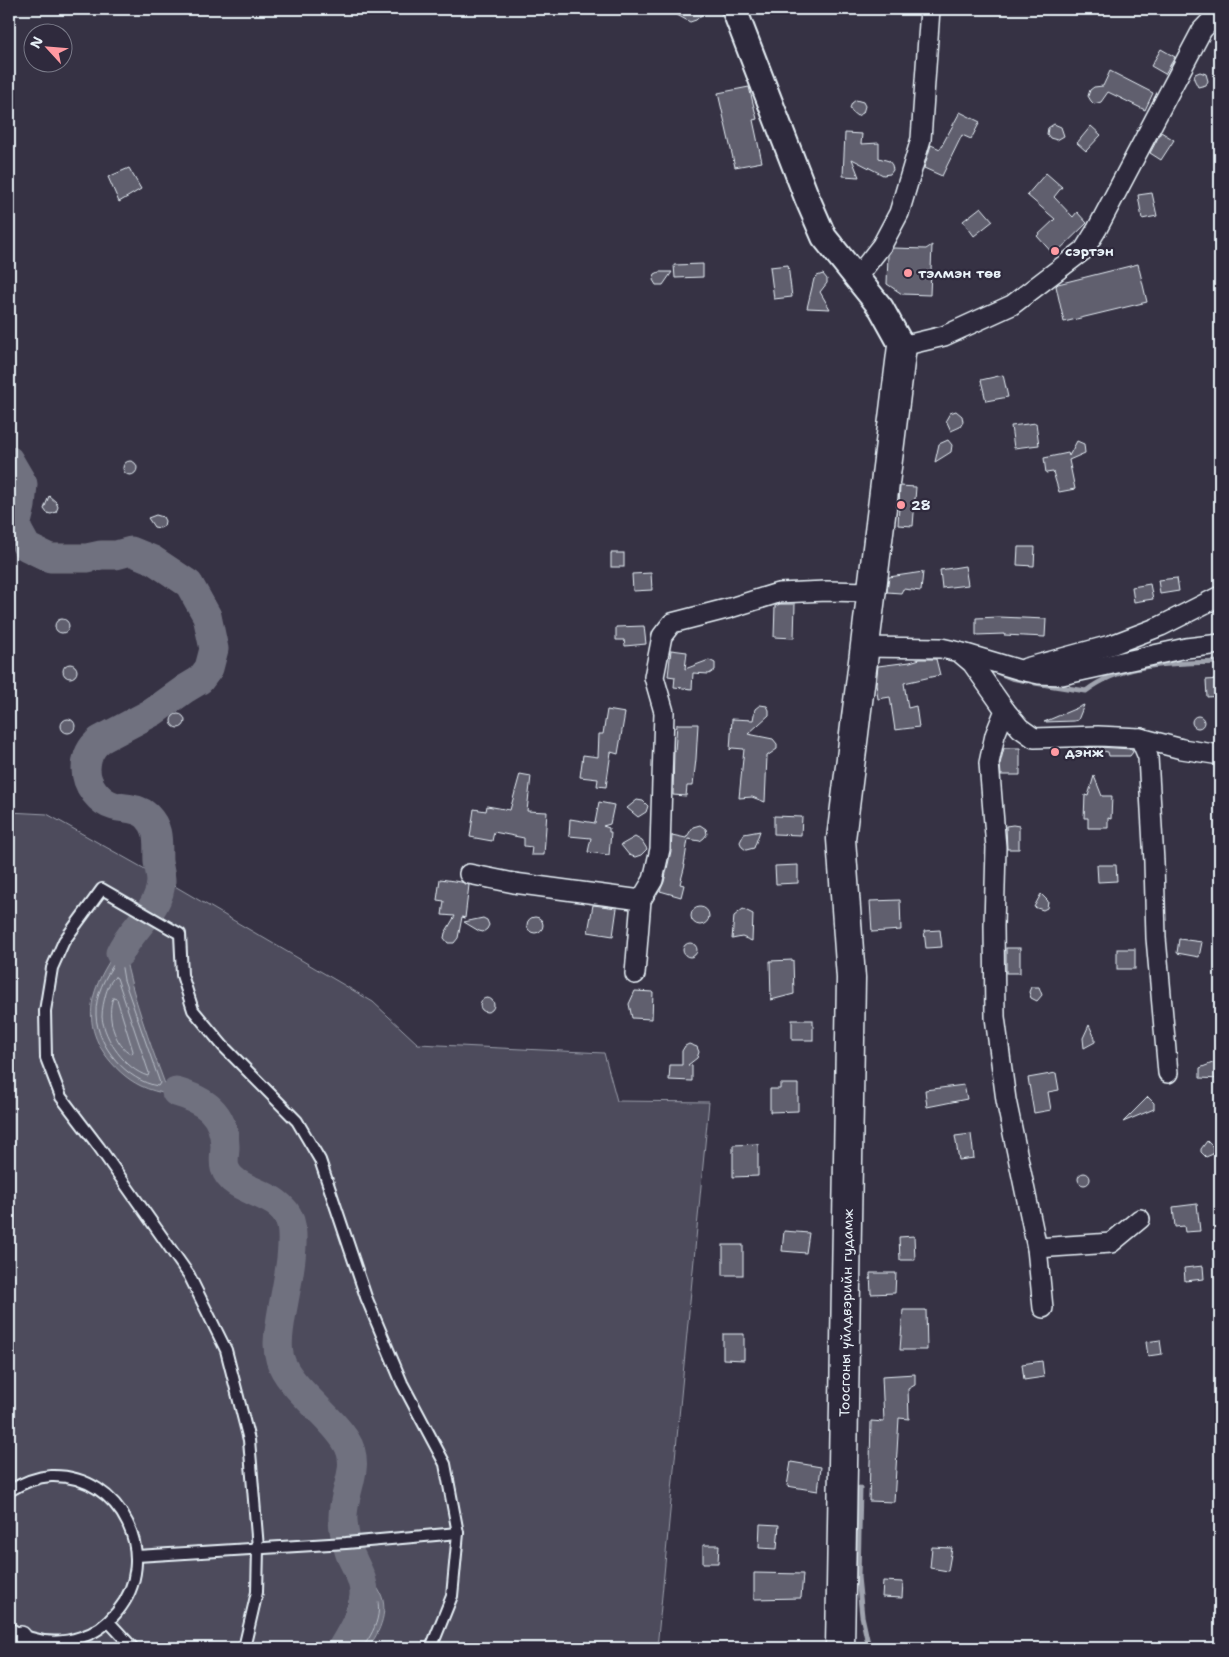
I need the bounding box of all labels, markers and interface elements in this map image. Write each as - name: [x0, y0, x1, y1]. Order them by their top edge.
- north arrow: [22, 22, 72, 72]
- text: N: [26, 33, 47, 51]
- place label: сэртэн: [1065, 242, 1114, 260]
- marker: сэртэн: [1049, 245, 1061, 257]
- place label: тэлмэн төв: [918, 264, 1001, 282]
- marker: тэлмэн төв: [902, 267, 914, 279]
- place label: 28: [911, 496, 931, 514]
- marker: 28: [895, 499, 907, 511]
- place label: дэнж: [1065, 743, 1104, 761]
- marker: дэнж: [1049, 746, 1061, 758]
- street label: Тоосгоны үйлдвэрийн гудамж: [835, 1208, 857, 1417]

